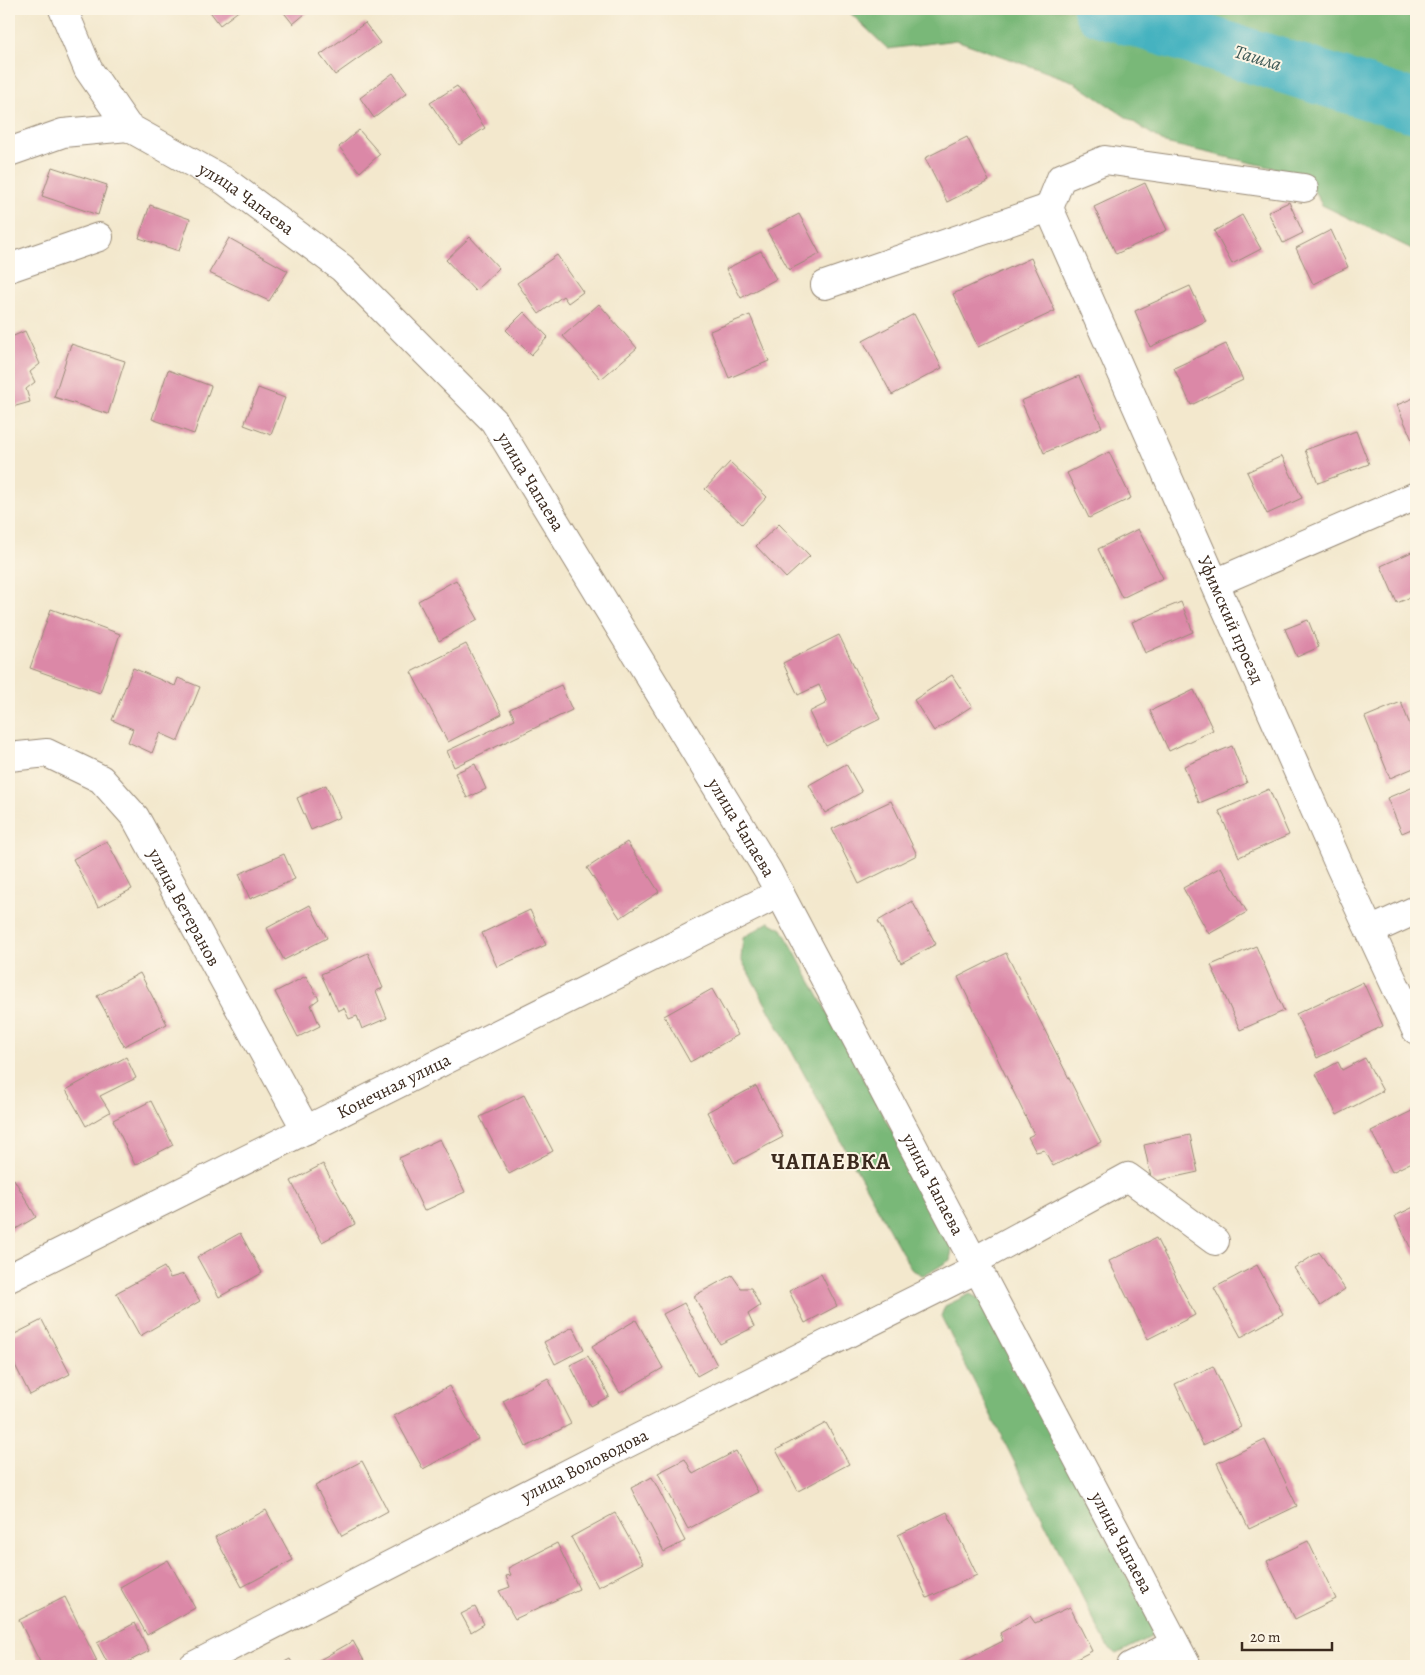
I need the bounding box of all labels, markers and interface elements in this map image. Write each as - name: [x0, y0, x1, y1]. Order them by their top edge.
- water label: Ташла: [1231, 38, 1285, 77]
- street label: улица Чапаева: [193, 156, 300, 241]
- street label: улица Чапаева: [491, 427, 571, 536]
- street label: Уфимский проезд: [1192, 552, 1270, 688]
- street label: улица Чапаева: [702, 773, 781, 882]
- street label: улица Ветеранов: [142, 843, 226, 970]
- street label: Конечная улица: [333, 1047, 455, 1124]
- street label: улица Чапаева: [896, 1128, 970, 1240]
- district label: ЧАПАЕВКА: [771, 1147, 891, 1177]
- street label: улица Воловодова: [516, 1423, 653, 1508]
- street label: улица Чапаева: [1085, 1487, 1159, 1598]
- scale bar: [1242, 1620, 1332, 1652]
- text: 20 m: [1250, 1627, 1281, 1647]

